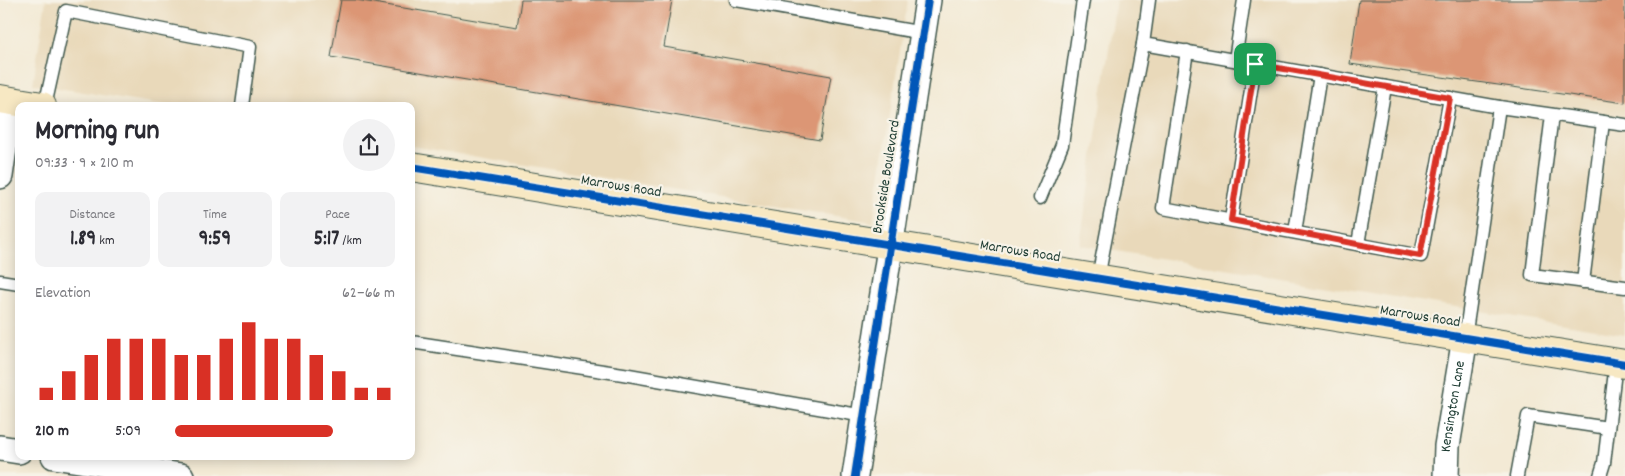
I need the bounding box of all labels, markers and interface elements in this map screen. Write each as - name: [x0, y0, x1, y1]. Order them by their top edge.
- pin: [1234, 43, 1276, 85]
- icon: arrive: [1241, 50, 1269, 78]
- text: Morning run: [35, 113, 159, 153]
- button: share: [343, 119, 395, 171]
- street label: Brookside Boulevard: [867, 119, 907, 235]
- text: 09:33 · 9 × 210 m: [35, 152, 134, 175]
- street label: Marrows Road: [579, 170, 663, 204]
- text: Distance: [69, 205, 115, 225]
- text: Time: [203, 205, 227, 225]
- text: Pace: [325, 205, 350, 225]
- text: 1.89: [70, 225, 96, 255]
- text: 9:59: [199, 225, 231, 255]
- text: 5:17: [313, 225, 339, 255]
- text: km: [96, 231, 115, 251]
- text: /km: [339, 231, 362, 251]
- street label: Marrows Road: [978, 235, 1062, 269]
- text: Elevation: [35, 282, 91, 305]
- text: 62–66 m: [342, 282, 395, 305]
- street label: Marrows Road: [1378, 300, 1462, 334]
- street label: Kensington Lane: [1436, 359, 1472, 453]
- text: 210 m: [35, 420, 69, 443]
- text: 5:09: [115, 420, 141, 443]

